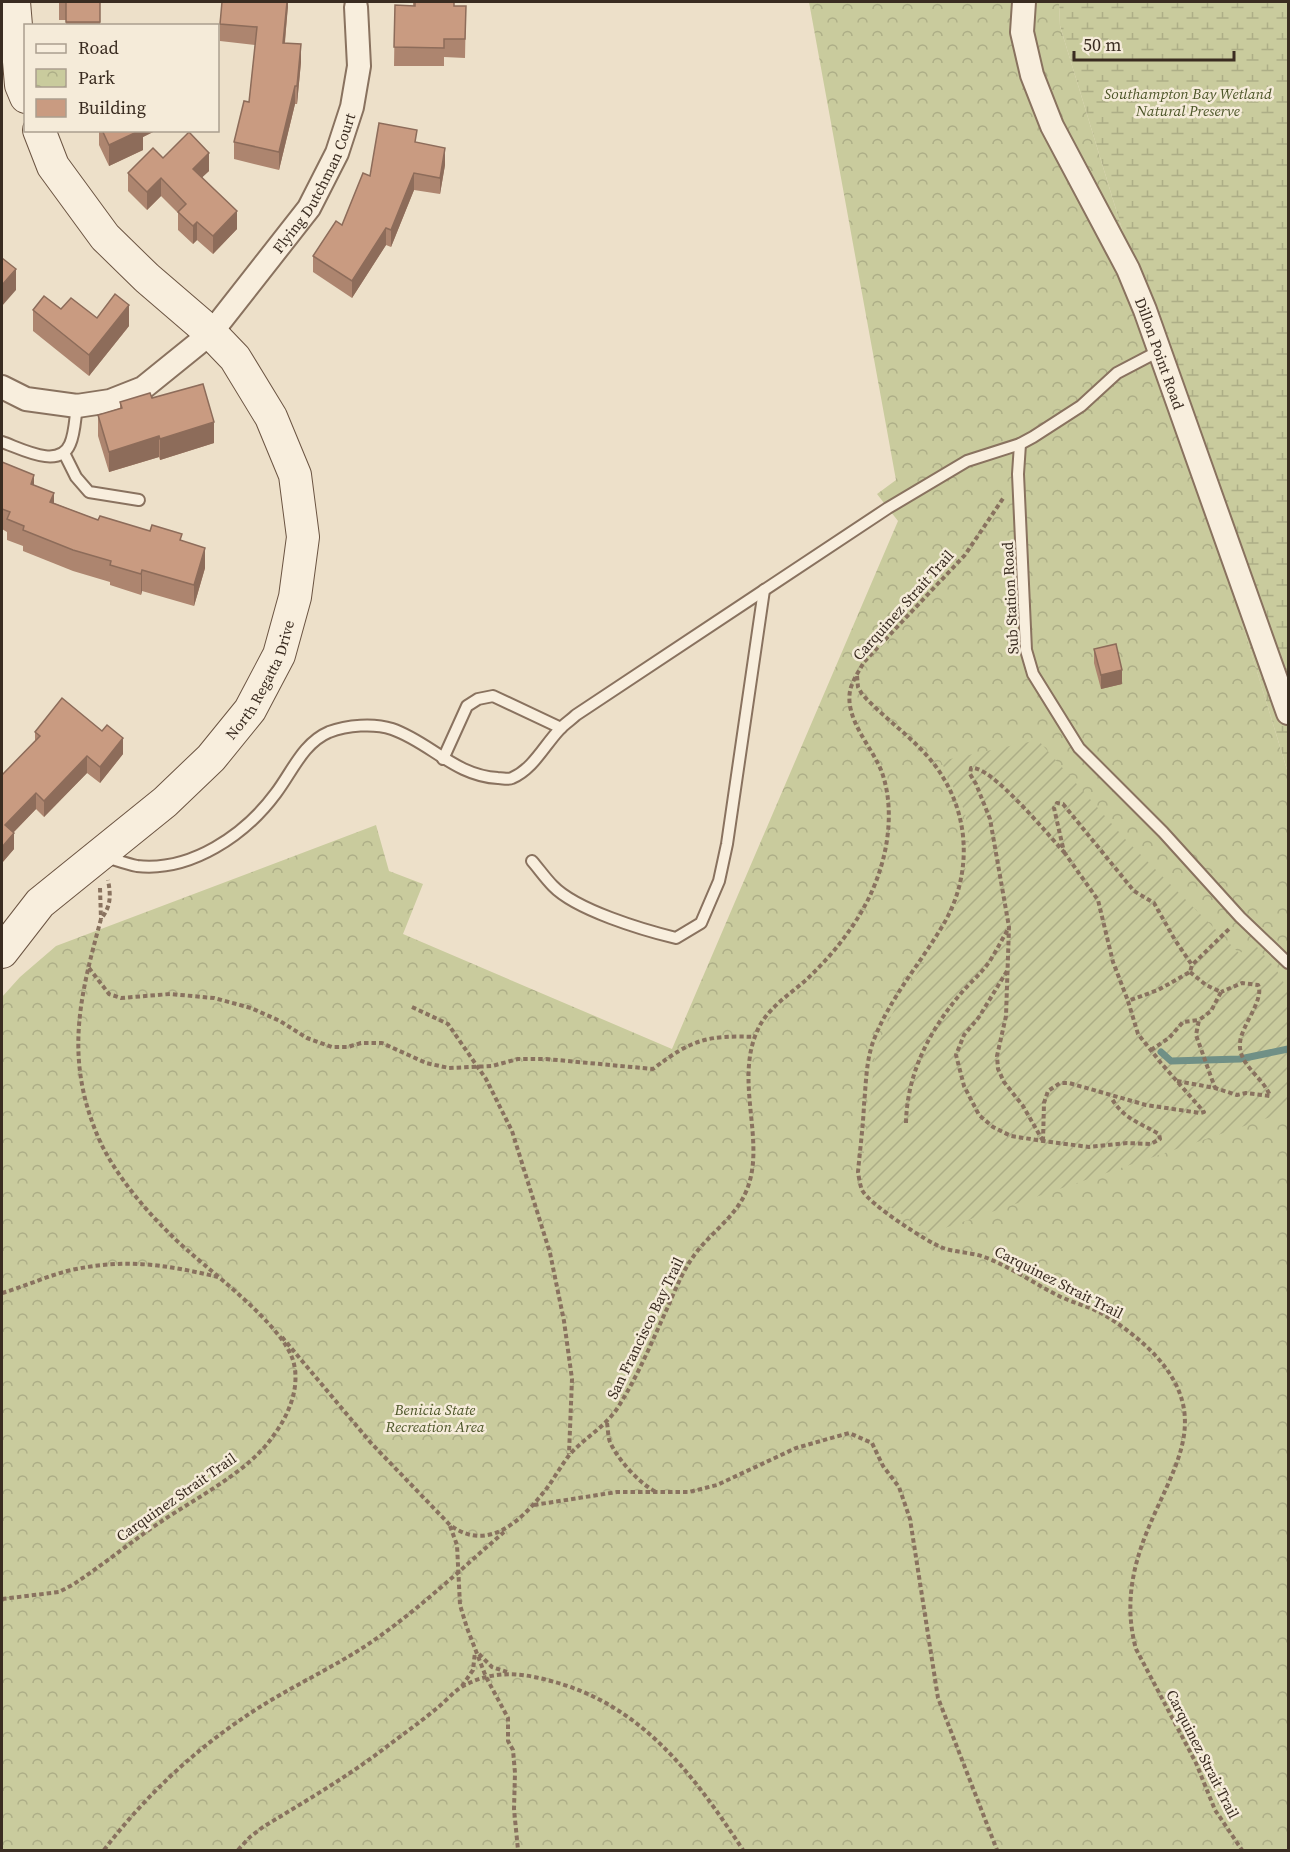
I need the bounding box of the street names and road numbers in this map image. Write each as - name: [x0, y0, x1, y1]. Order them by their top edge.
- street label: Flying Dutchman Court: [267, 110, 360, 257]
- street label: Dillon Point Road: [1130, 294, 1190, 412]
- street label: Sub Station Road: [997, 541, 1023, 655]
- street label: Carquinez Strait Trail: [848, 545, 959, 665]
- street label: North Regatta Drive: [220, 617, 299, 743]
- street label: Carquinez Strait Trail: [991, 1240, 1127, 1324]
- street label: San Francisco Bay Trail: [601, 1253, 689, 1403]
- street label: Carquinez Strait Trail: [112, 1447, 241, 1546]
- street label: Carquinez Strait Trail: [1161, 1686, 1245, 1822]

